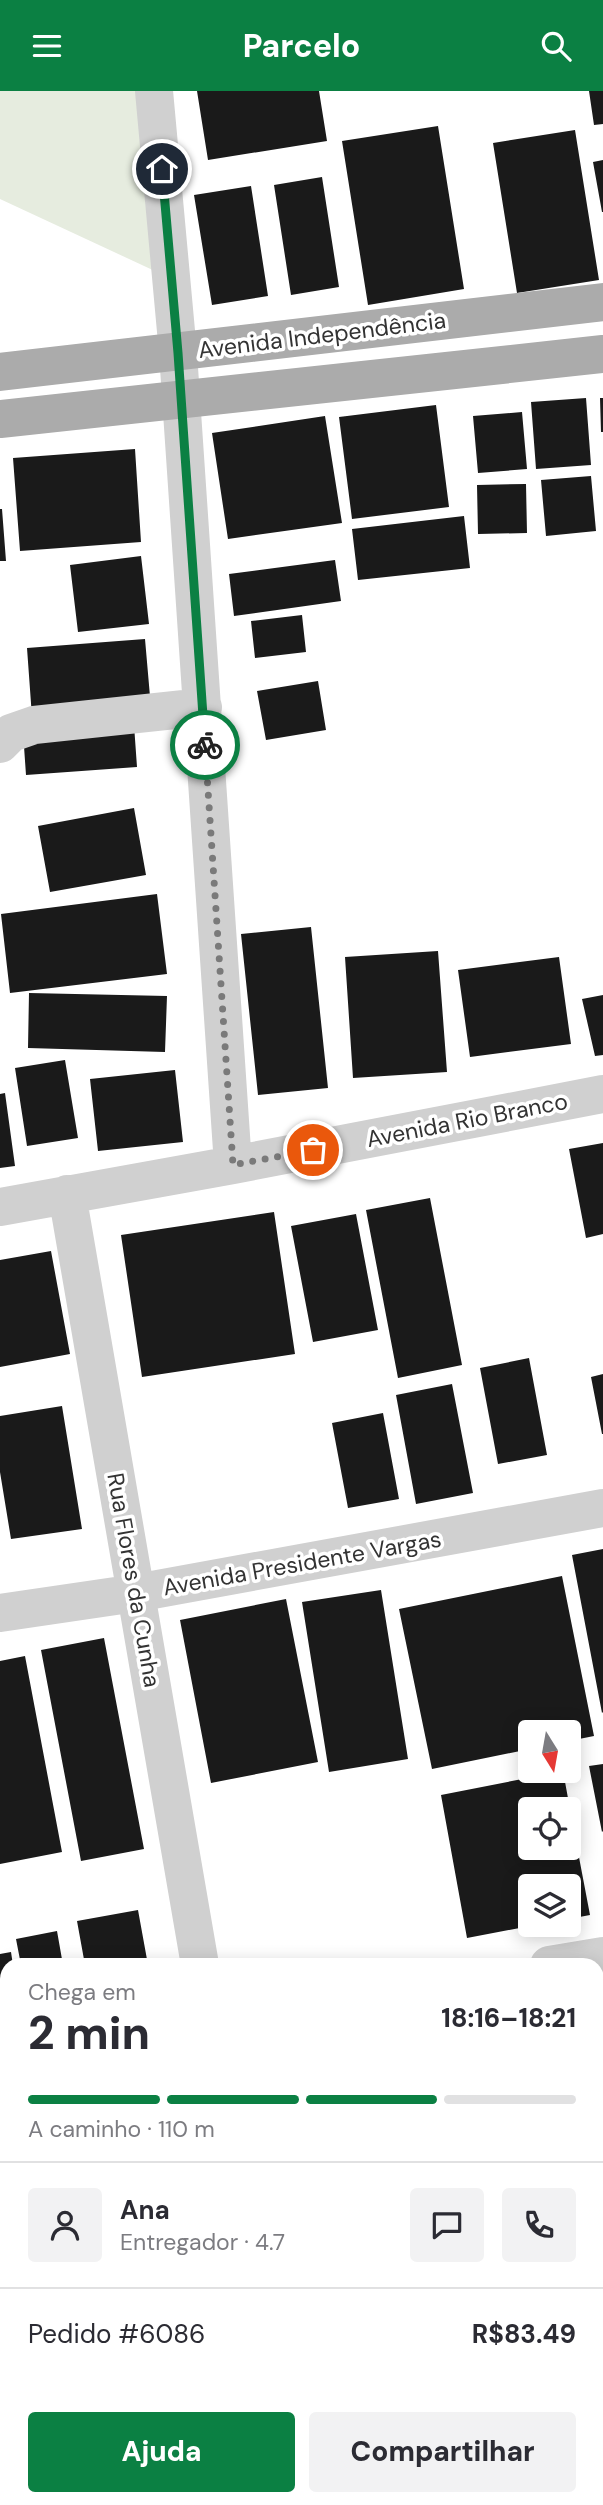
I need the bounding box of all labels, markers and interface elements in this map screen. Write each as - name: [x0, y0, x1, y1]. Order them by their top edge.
- text: Parcelo: [243, 25, 360, 67]
- icon: menu: [28, 27, 66, 65]
- icon: search: [537, 27, 575, 65]
- pin: [132, 139, 192, 199]
- icon: home: [143, 150, 181, 188]
- street label: Avenida Independência: [197, 305, 447, 365]
- courier: [170, 710, 240, 780]
- icon: bike: [186, 726, 224, 764]
- street label: Avenida Rio Branco: [364, 1086, 570, 1154]
- pin: [283, 1120, 343, 1180]
- icon: bag: [294, 1131, 332, 1169]
- street label: Rua Flores da Cunha: [100, 1471, 168, 1689]
- street label: Avenida Presidente Vargas: [160, 1524, 444, 1602]
- north arrow: [518, 1720, 581, 1783]
- map controls: [518, 1720, 581, 1937]
- button: locate: [518, 1797, 581, 1860]
- button: layers: [518, 1874, 581, 1937]
- text: Chega em: [28, 1977, 136, 2007]
- text: 18:16–18:21: [441, 2001, 576, 2035]
- text: 2 min: [28, 2003, 150, 2063]
- text: A caminho · 110 m: [28, 2114, 215, 2144]
- button: person: [28, 2188, 102, 2262]
- button: chat: [410, 2188, 484, 2262]
- button: phone: [502, 2188, 576, 2262]
- text: Ana: [120, 2193, 170, 2227]
- text: Entregador · 4.7: [120, 2227, 285, 2257]
- text: Pedido #6086: [28, 2317, 205, 2351]
- text: R$83.49: [472, 2317, 576, 2351]
- button: Ajuda: [28, 2412, 295, 2492]
- button: Compartilhar: [309, 2412, 576, 2492]

